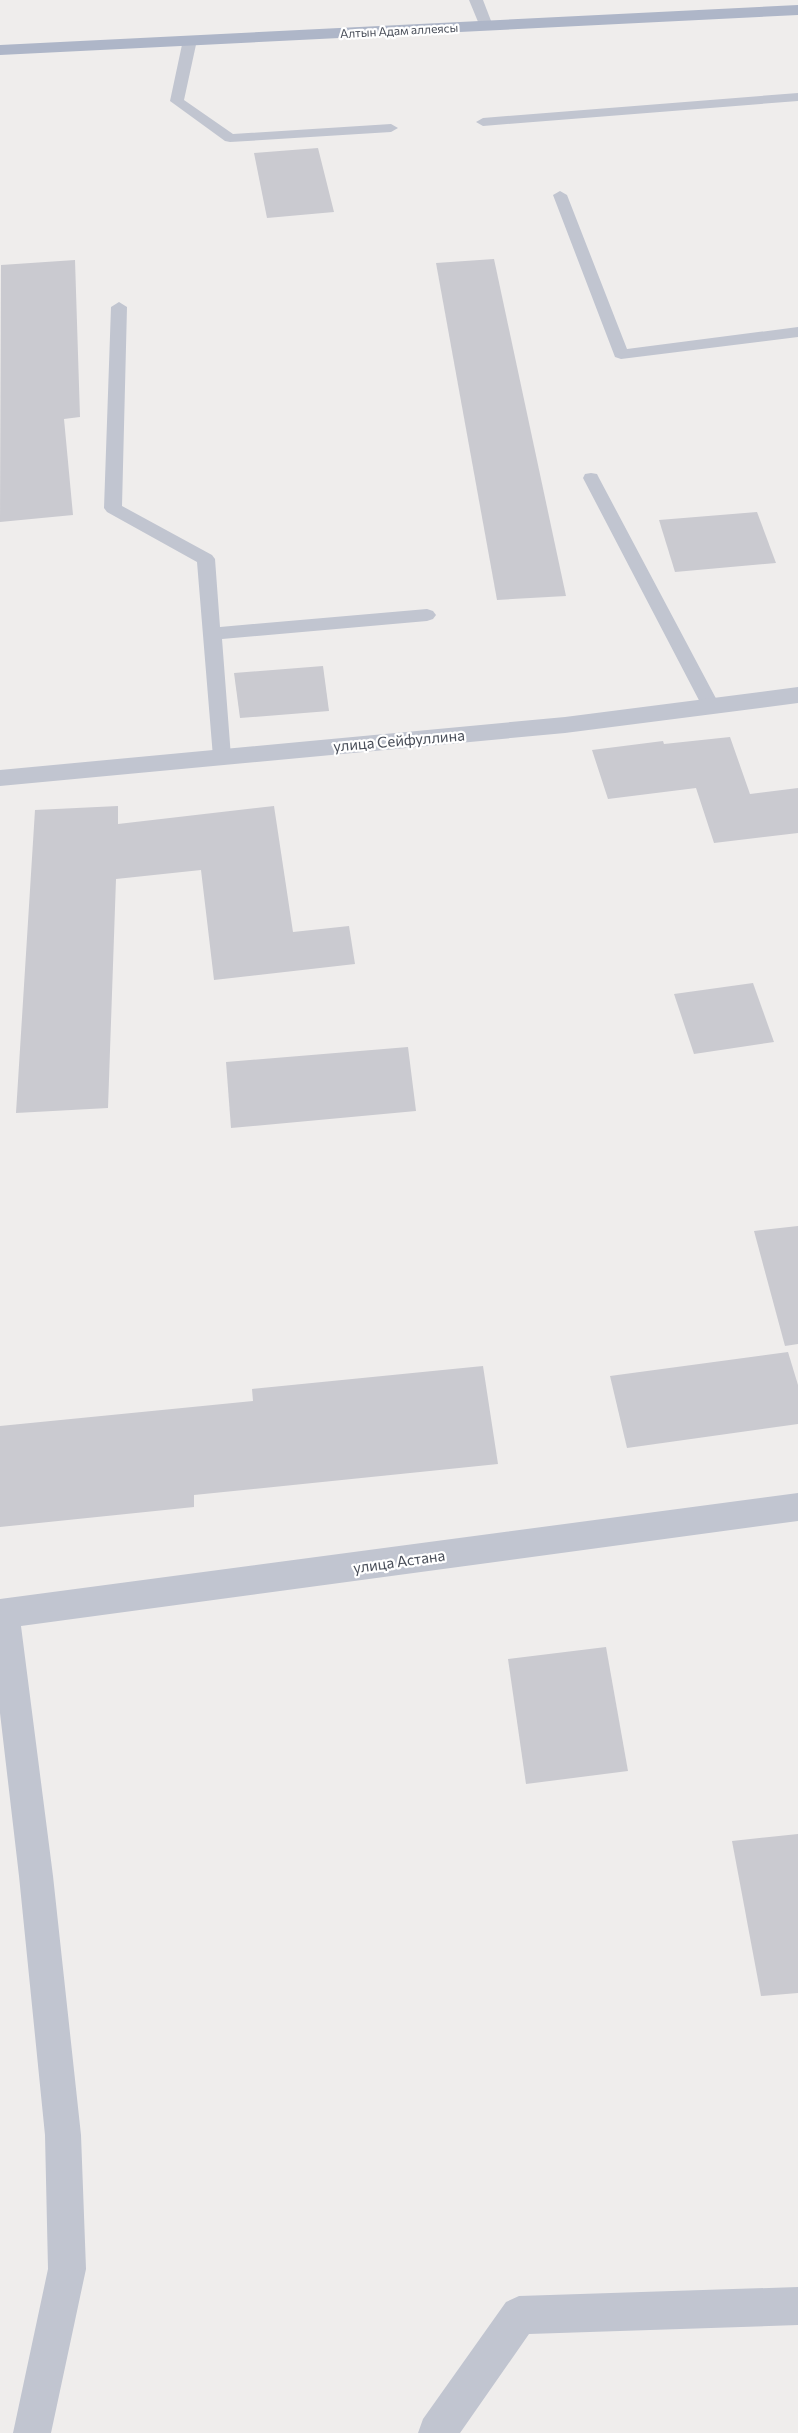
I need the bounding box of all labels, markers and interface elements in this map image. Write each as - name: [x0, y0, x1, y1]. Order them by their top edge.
- street label: Алтын Адам аллеясы: [340, 20, 458, 40]
- street label: улица Сейфуллина: [333, 725, 465, 755]
- street label: улица Астана: [352, 1546, 446, 1576]

